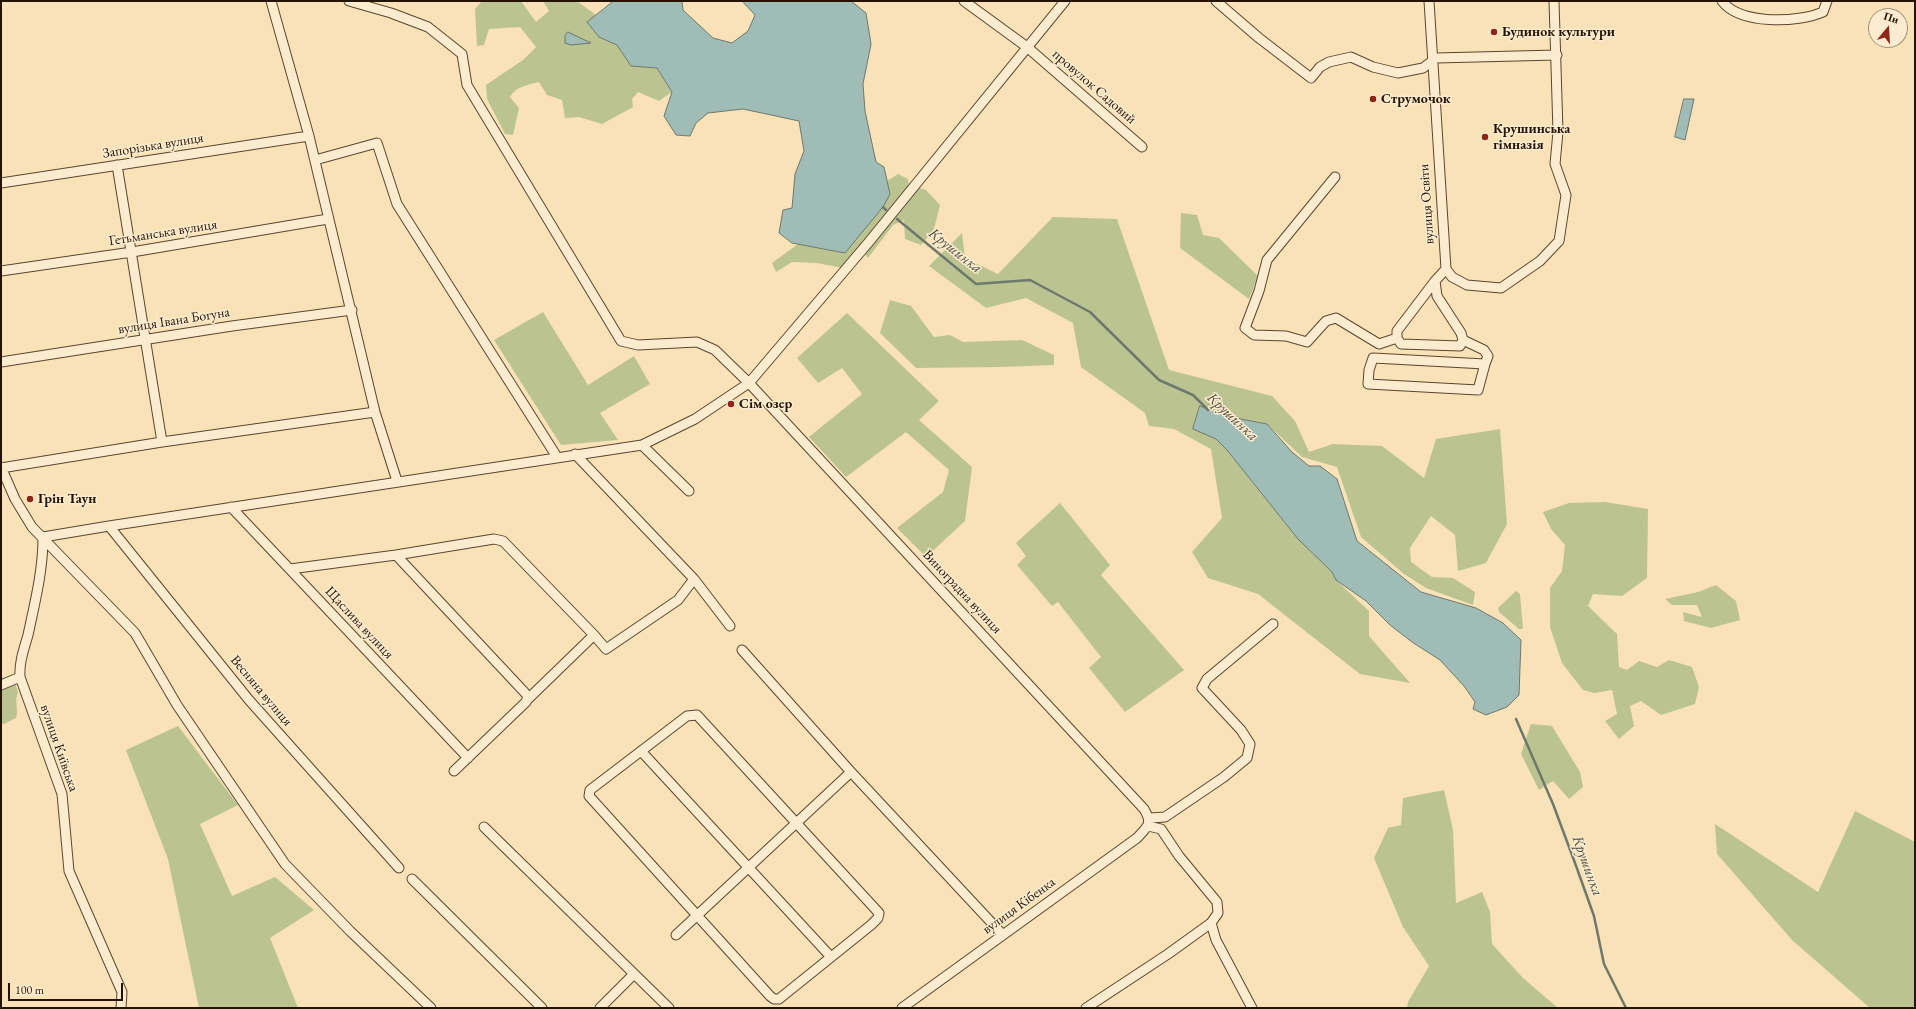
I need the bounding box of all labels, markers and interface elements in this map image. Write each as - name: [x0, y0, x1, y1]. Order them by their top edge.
- north arrow: [1868, 8, 1908, 48]
- text: Пн: [1882, 9, 1901, 27]
- place label: Будинок культури: [1502, 24, 1615, 40]
- marker: Будинок культури: [1489, 27, 1499, 37]
- street label: провулок Садовий: [1049, 46, 1139, 128]
- place label: Струмочок: [1381, 91, 1451, 107]
- marker: Струмочок: [1368, 94, 1378, 104]
- place label: Крушинська гімназія: [1493, 121, 1570, 154]
- street label: Запорізька вулиця: [101, 130, 205, 162]
- marker: Крушинська гімназія: [1480, 132, 1490, 142]
- street label: вулиця Освіти: [1416, 163, 1438, 245]
- street label: Гетьманська вулиця: [108, 216, 218, 250]
- water label: Крушинка: [925, 224, 985, 278]
- street label: вулиця Івана Богуна: [117, 304, 231, 338]
- water label: Крушинка: [1203, 389, 1261, 445]
- place label: Сім озер: [739, 396, 792, 412]
- marker: Сім озер: [726, 399, 736, 409]
- place label: Грін Таун: [38, 491, 96, 507]
- marker: Грін Таун: [25, 494, 35, 504]
- street label: Виноградна вулиця: [919, 547, 1005, 637]
- street label: Щаслива вулиця: [321, 583, 397, 663]
- street label: Весняна вулиця: [226, 652, 296, 730]
- street label: вулиця Київська: [36, 702, 82, 794]
- water label: Крушинка: [1568, 833, 1606, 899]
- street label: вулиця Кібенка: [979, 874, 1059, 938]
- scale bar: [10, 975, 125, 1001]
- text: 100 m: [15, 982, 44, 998]

